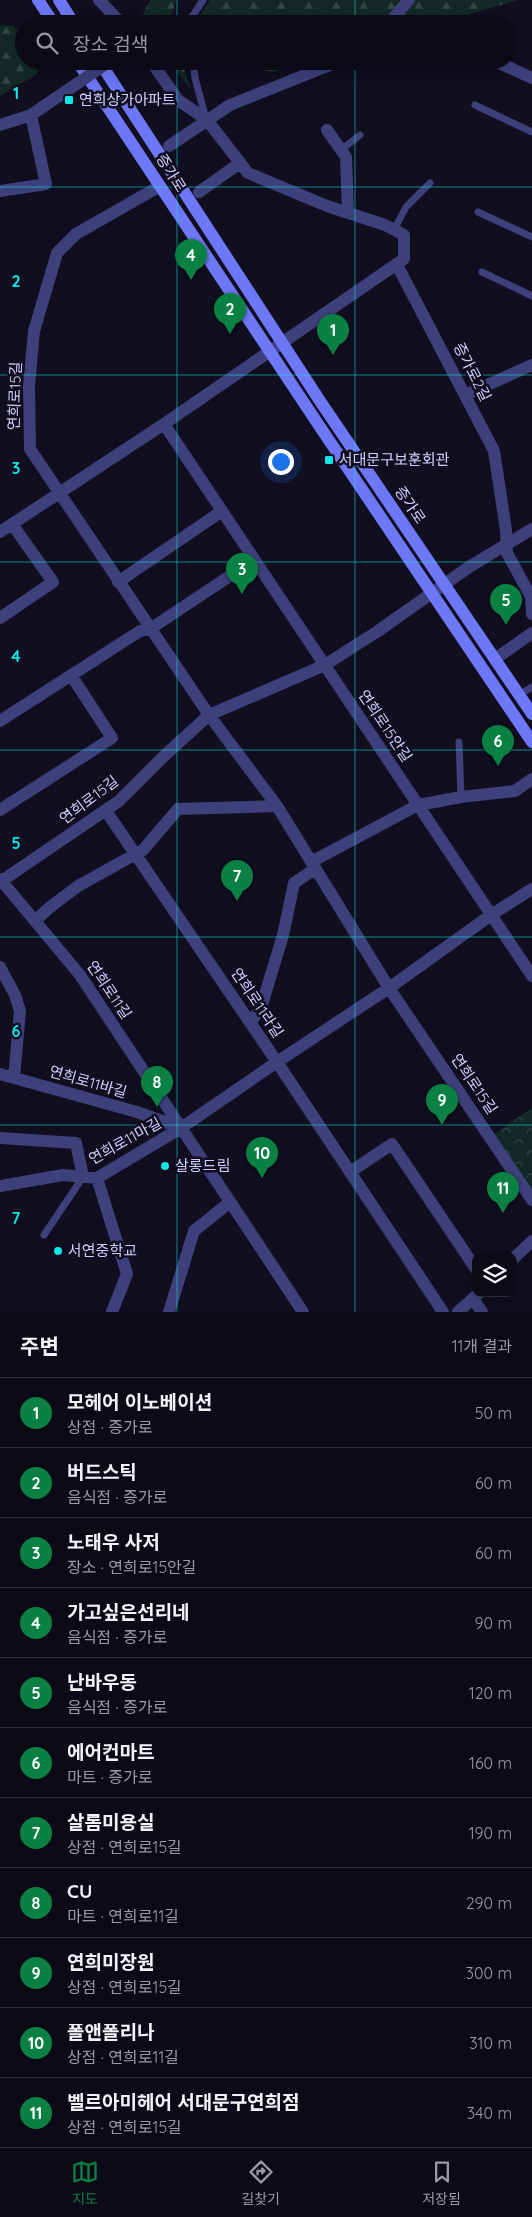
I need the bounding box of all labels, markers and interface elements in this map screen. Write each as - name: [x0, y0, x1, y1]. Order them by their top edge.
- search box: [15, 15, 517, 70]
- icon: search: [33, 29, 61, 57]
- text: 장소 검색: [73, 32, 148, 56]
- text: 1: [13, 83, 19, 103]
- place label: 연희상가아파트: [79, 90, 176, 109]
- marker: 연희상가아파트: [63, 94, 75, 106]
- street label: 증가로: [152, 150, 190, 195]
- pin: 4: [175, 239, 207, 280]
- text: 2: [11, 271, 21, 291]
- pin: 2: [214, 293, 246, 334]
- pin: 1: [317, 314, 349, 355]
- street label: 증가로2길: [450, 339, 495, 404]
- street label: 연희로15길: [4, 361, 25, 431]
- your location: [268, 449, 294, 475]
- place label: 서대문구보훈회관: [339, 450, 450, 469]
- marker: 서대문구보훈회관: [323, 454, 335, 466]
- text: 3: [12, 458, 20, 478]
- street label: 증가로: [391, 482, 430, 527]
- pin: 3: [226, 553, 258, 594]
- pin: 5: [490, 584, 522, 625]
- text: 4: [11, 646, 21, 666]
- street label: 연희로15안길: [354, 686, 416, 765]
- pin: 6: [482, 725, 514, 766]
- street label: 연희로15길: [55, 771, 122, 828]
- text: 5: [11, 833, 21, 853]
- pin: 7: [221, 860, 253, 901]
- street label: 연희로11길: [83, 957, 136, 1023]
- street label: 연희로11라길: [227, 964, 288, 1041]
- text: 6: [12, 1021, 21, 1041]
- street label: 연희로15길: [447, 1050, 502, 1118]
- street label: 연희로11바길: [47, 1061, 129, 1102]
- pin: 8: [141, 1066, 173, 1107]
- pin: 9: [426, 1084, 458, 1125]
- street label: 연희로11마길: [85, 1113, 164, 1168]
- pin: 10: [246, 1137, 278, 1178]
- place label: 살롱드림: [175, 1156, 230, 1175]
- marker: 살롱드림: [159, 1160, 171, 1172]
- pin: 11: [487, 1172, 519, 1213]
- text: 7: [12, 1208, 21, 1228]
- place label: 서연중학교: [68, 1241, 137, 1260]
- marker: 서연중학교: [52, 1245, 64, 1257]
- map controls: [472, 1252, 517, 1297]
- button: layers: [472, 1252, 517, 1297]
- text: 주변: [20, 1333, 59, 1359]
- text: 11개 결과: [452, 1336, 512, 1356]
- text: 모헤어 이노베이션: [67, 1390, 212, 1414]
- text: 1: [33, 1403, 39, 1423]
- text: 50 m: [475, 1403, 512, 1423]
- text: 상점 · 증가로: [67, 1417, 152, 1437]
- text: 버드스틱: [67, 1460, 137, 1484]
- text: 2: [31, 1473, 41, 1493]
- text: 60 m: [475, 1473, 512, 1493]
- text: 음식점 · 증가로: [67, 1487, 167, 1507]
- text: 노태우 사저: [67, 1530, 160, 1554]
- text: 3: [32, 1543, 40, 1563]
- text: 60 m: [475, 1543, 512, 1563]
- text: 장소 · 연희로15안길: [67, 1557, 197, 1577]
- text: 가고싶은선리네: [67, 1600, 189, 1624]
- text: 4: [31, 1613, 41, 1633]
- text: 90 m: [475, 1613, 512, 1633]
- text: 음식점 · 증가로: [67, 1627, 167, 1647]
- text: 난바우동: [67, 1670, 137, 1694]
- text: 5: [31, 1683, 41, 1703]
- text: 120 m: [469, 1683, 512, 1703]
- text: 음식점 · 증가로: [67, 1697, 167, 1717]
- text: 에어컨마트: [67, 1740, 154, 1764]
- text: 6: [32, 1753, 40, 1773]
- text: 160 m: [469, 1753, 512, 1773]
- text: 마트 · 증가로: [67, 1767, 152, 1787]
- text: 살롬미용실: [67, 1810, 154, 1834]
- text: 7: [32, 1823, 40, 1843]
- text: 190 m: [469, 1823, 512, 1843]
- text: 상점 · 연희로15길: [67, 1837, 182, 1857]
- text: CU: [67, 1879, 92, 1903]
- text: 8: [32, 1893, 40, 1913]
- text: 290 m: [466, 1893, 512, 1913]
- text: 마트 · 연희로11길: [67, 1906, 179, 1926]
- text: 연희미장원: [67, 1950, 154, 1974]
- text: 9: [31, 1963, 41, 1983]
- text: 300 m: [466, 1963, 512, 1983]
- text: 상점 · 연희로15길: [67, 1977, 182, 1997]
- text: 폴앤폴리나: [67, 2020, 154, 2044]
- text: 10: [28, 2033, 44, 2053]
- text: 310 m: [469, 2033, 512, 2053]
- text: 상점 · 연희로11길: [67, 2047, 179, 2067]
- text: 벨르아미헤어 서대문구연희점: [67, 2090, 300, 2114]
- text: 11: [30, 2103, 42, 2123]
- text: 340 m: [467, 2103, 512, 2123]
- text: 상점 · 연희로15길: [67, 2117, 182, 2137]
- tab: 지도: [71, 2158, 99, 2208]
- tab: 길찾기: [241, 2158, 280, 2208]
- tab: 저장됨: [422, 2158, 461, 2208]

